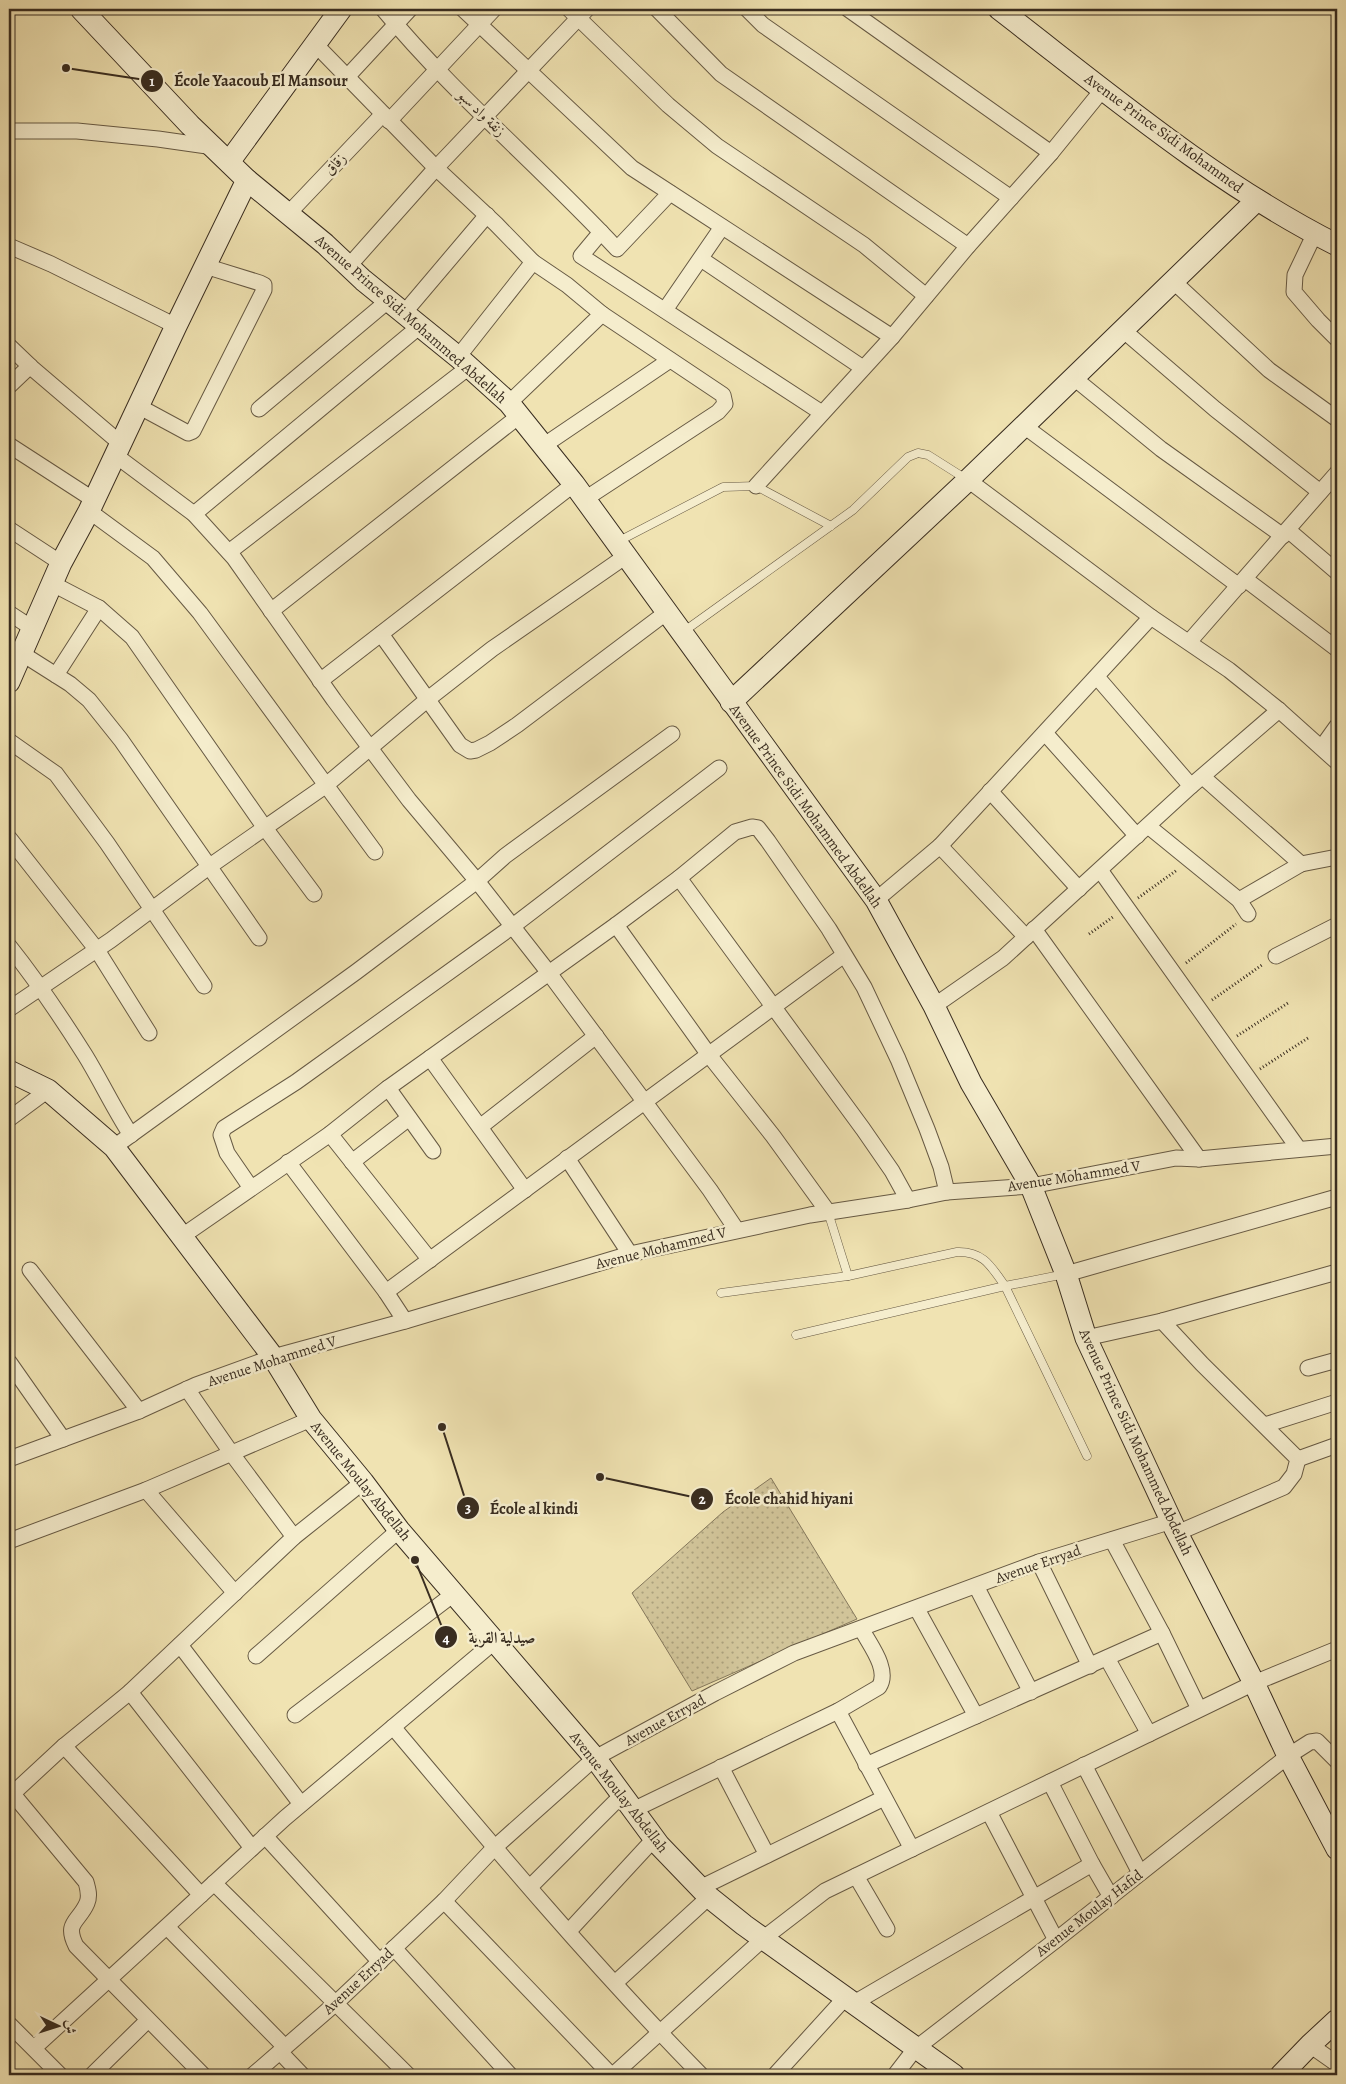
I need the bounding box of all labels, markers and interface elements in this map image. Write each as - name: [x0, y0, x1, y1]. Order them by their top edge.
- callout: École Yaacoub El Mansour: [140, 65, 358, 96]
- street label: Avenue Prince Sidi Mohammed: [1080, 68, 1248, 198]
- text: École Yaacoub El Mansour: [174, 70, 348, 92]
- text: 1: [149, 71, 155, 91]
- street label: زنقة واد سبو: [452, 84, 510, 141]
- street label: زقاق: [319, 148, 351, 180]
- street label: Avenue Prince Sidi Mohammed Abdellah: [310, 230, 511, 408]
- street label: Avenue Prince Sidi Mohammed Abdellah: [724, 699, 887, 912]
- street label: Avenue Mohammed V: [1005, 1155, 1143, 1197]
- street label: Avenue Mohammed V: [592, 1222, 729, 1274]
- street label: Avenue Prince Sidi Mohammed Abdellah: [1074, 1325, 1197, 1559]
- street label: Avenue Mohammed V: [204, 1330, 340, 1392]
- street label: Avenue Moulay Abdellah: [306, 1416, 416, 1545]
- callout: École chahid hiyani: [690, 1483, 863, 1514]
- text: École chahid hiyani: [725, 1488, 854, 1510]
- text: 2: [698, 1489, 706, 1509]
- callout: École al kindi: [455, 1492, 588, 1523]
- text: 3: [465, 1498, 471, 1518]
- text: École al kindi: [490, 1498, 579, 1520]
- street label: Avenue Erryad: [992, 1540, 1084, 1588]
- callout: صيدلية القرية: [434, 1622, 546, 1653]
- text: صيدلية القرية: [468, 1627, 536, 1649]
- text: 4: [442, 1628, 450, 1648]
- street label: Avenue Erryad: [620, 1689, 710, 1751]
- street label: Avenue Moulay Abdellah: [565, 1726, 673, 1857]
- street label: Avenue Moulay Hafid: [1031, 1864, 1147, 1962]
- street label: Avenue Erryad: [318, 1943, 398, 2019]
- north arrow: [32, 2002, 82, 2052]
- text: ش: [61, 2019, 80, 2035]

